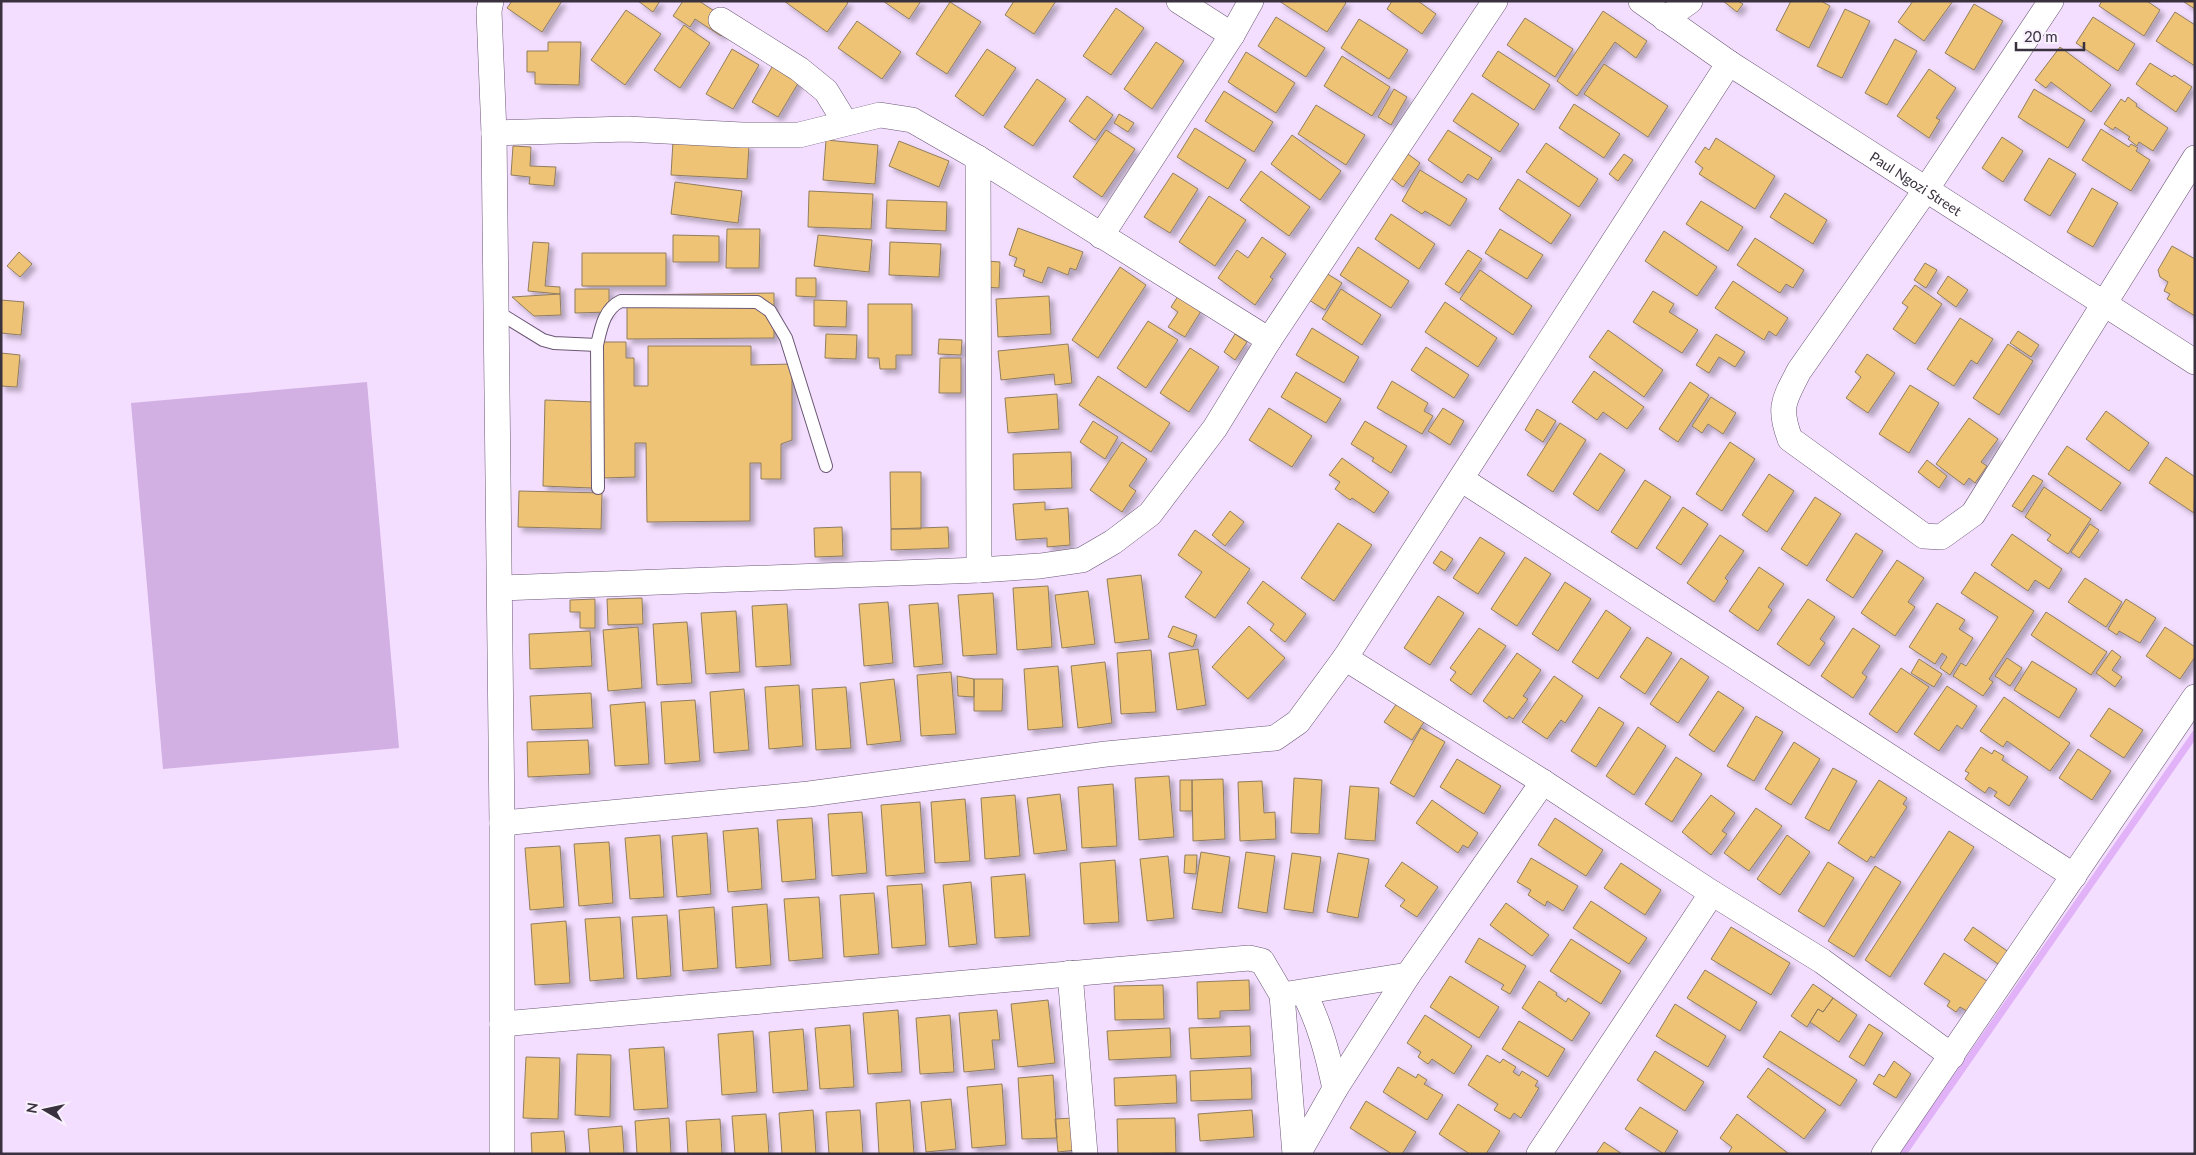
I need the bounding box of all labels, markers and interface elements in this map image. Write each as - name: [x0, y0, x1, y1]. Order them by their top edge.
- scale bar: [2016, 20, 2084, 52]
- text: 20 m: [2024, 27, 2058, 45]
- street label: Paul Ngozi Street: [1867, 147, 1965, 219]
- north arrow: [20, 1085, 70, 1135]
- text: N: [22, 1101, 41, 1115]

